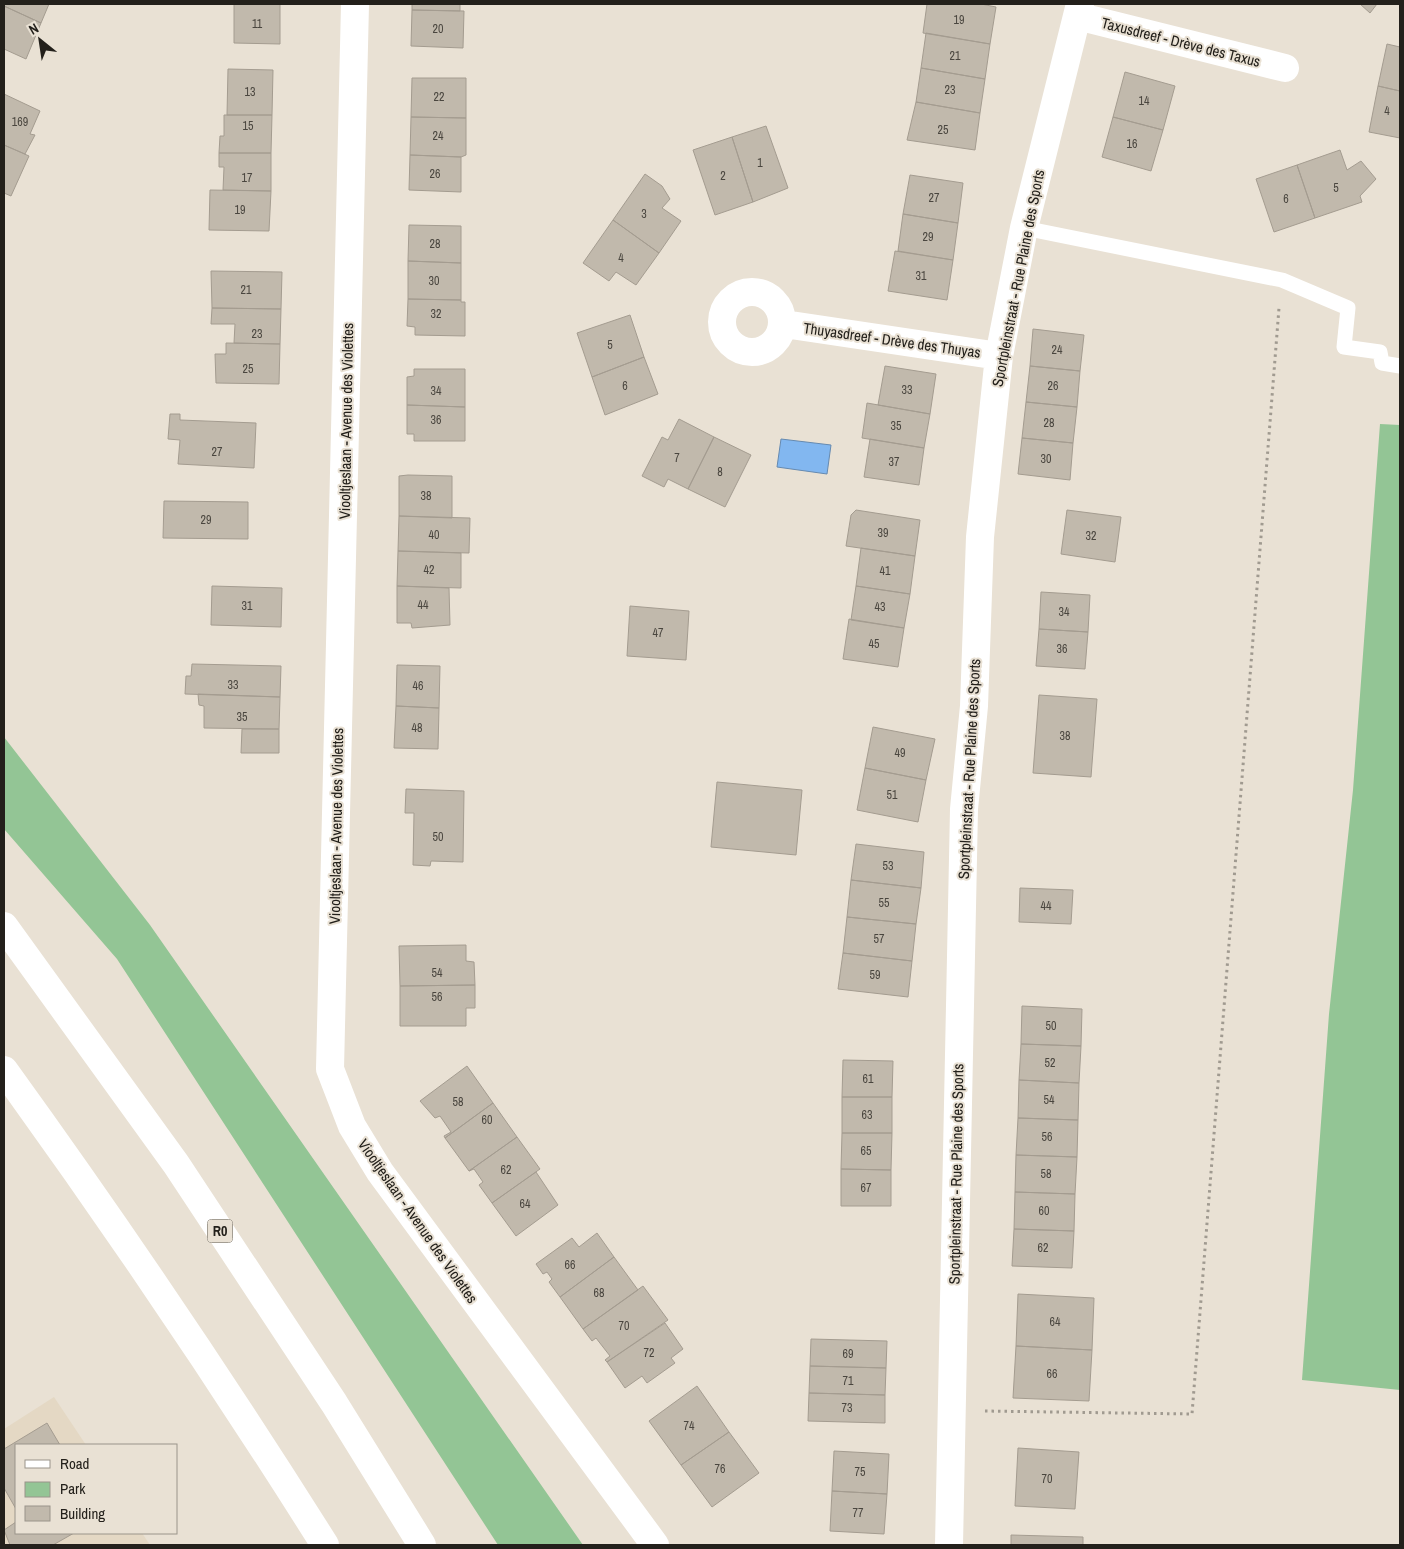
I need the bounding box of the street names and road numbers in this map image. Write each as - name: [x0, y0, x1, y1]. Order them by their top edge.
- street label: Taxusdreef - Drève des Taxus: [1099, 12, 1263, 72]
- street label: Sportpleinstraat - Rue Plaine des Sports: [987, 168, 1049, 388]
- street label: Thuyasdreef - Drève des Thuyas: [802, 317, 982, 363]
- street label: Viooltjeslaan - Avenue des Violettes: [334, 323, 358, 519]
- street label: Sportpleinstraat - Rue Plaine des Sports: [953, 658, 985, 880]
- street label: Viooltjeslaan - Avenue des Violettes: [324, 728, 348, 924]
- street label: Sportpleinstraat - Rue Plaine des Sports: [944, 1063, 968, 1285]
- street label: Viooltjeslaan - Avenue des Violettes: [353, 1135, 483, 1307]
- road number: R0: [208, 1220, 232, 1242]

